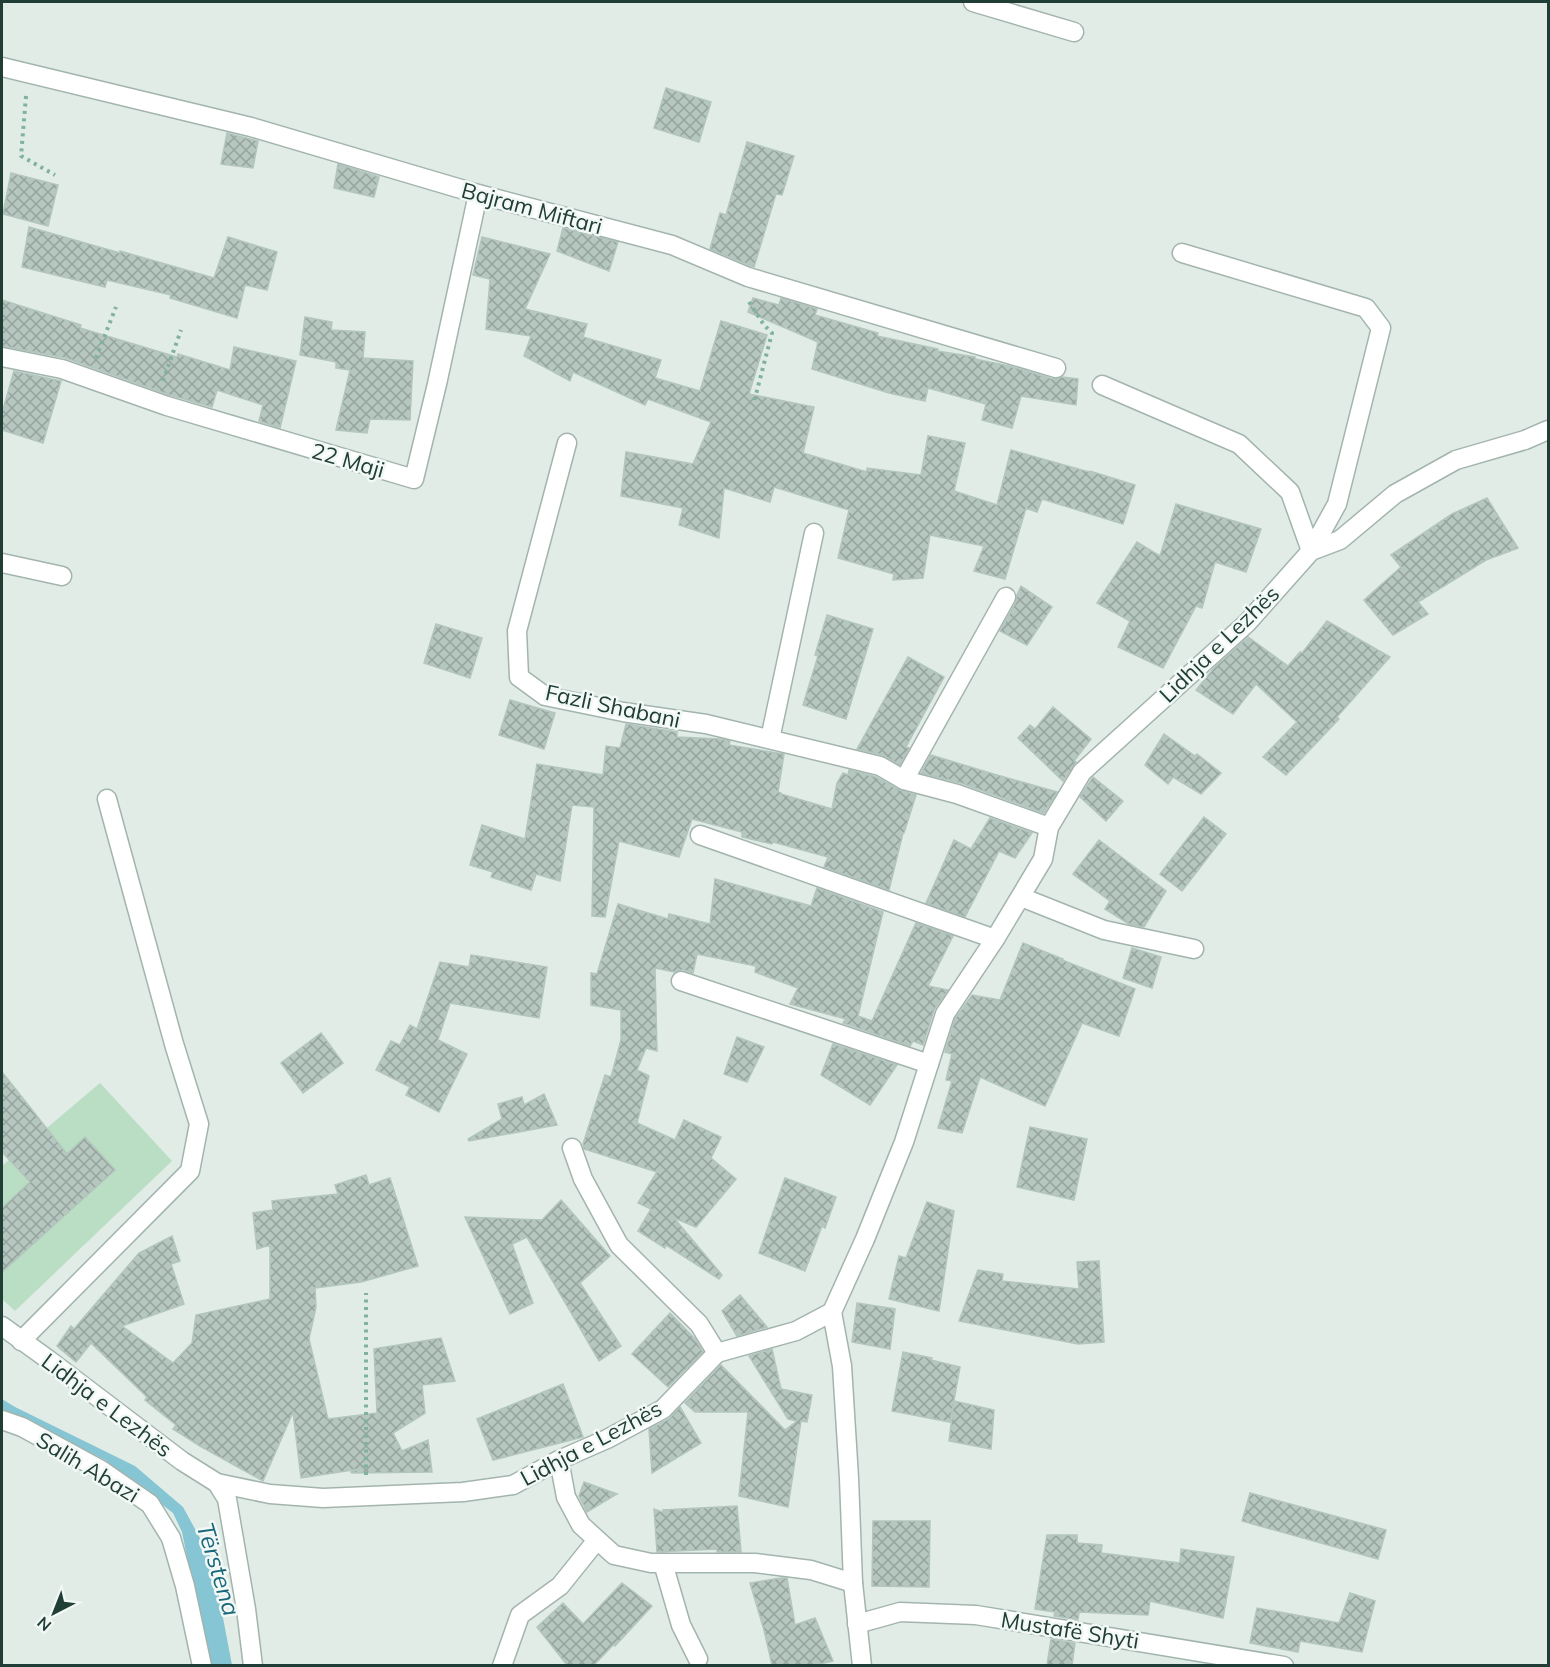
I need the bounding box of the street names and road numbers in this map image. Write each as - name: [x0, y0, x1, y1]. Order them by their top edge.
- street label: Bajram Miftari: [458, 176, 606, 240]
- street label: 22 Maji: [308, 436, 388, 484]
- street label: Lidhja e Lezhës: [1153, 580, 1285, 708]
- street label: Fazli Shabani: [543, 678, 683, 734]
- street label: Lidhja e Lezhës: [36, 1347, 178, 1463]
- street label: Lidhja e Lezhës: [515, 1394, 667, 1492]
- street label: Salih Abazi: [31, 1425, 145, 1509]
- street label: Mustafë Shyti: [999, 1605, 1141, 1655]

